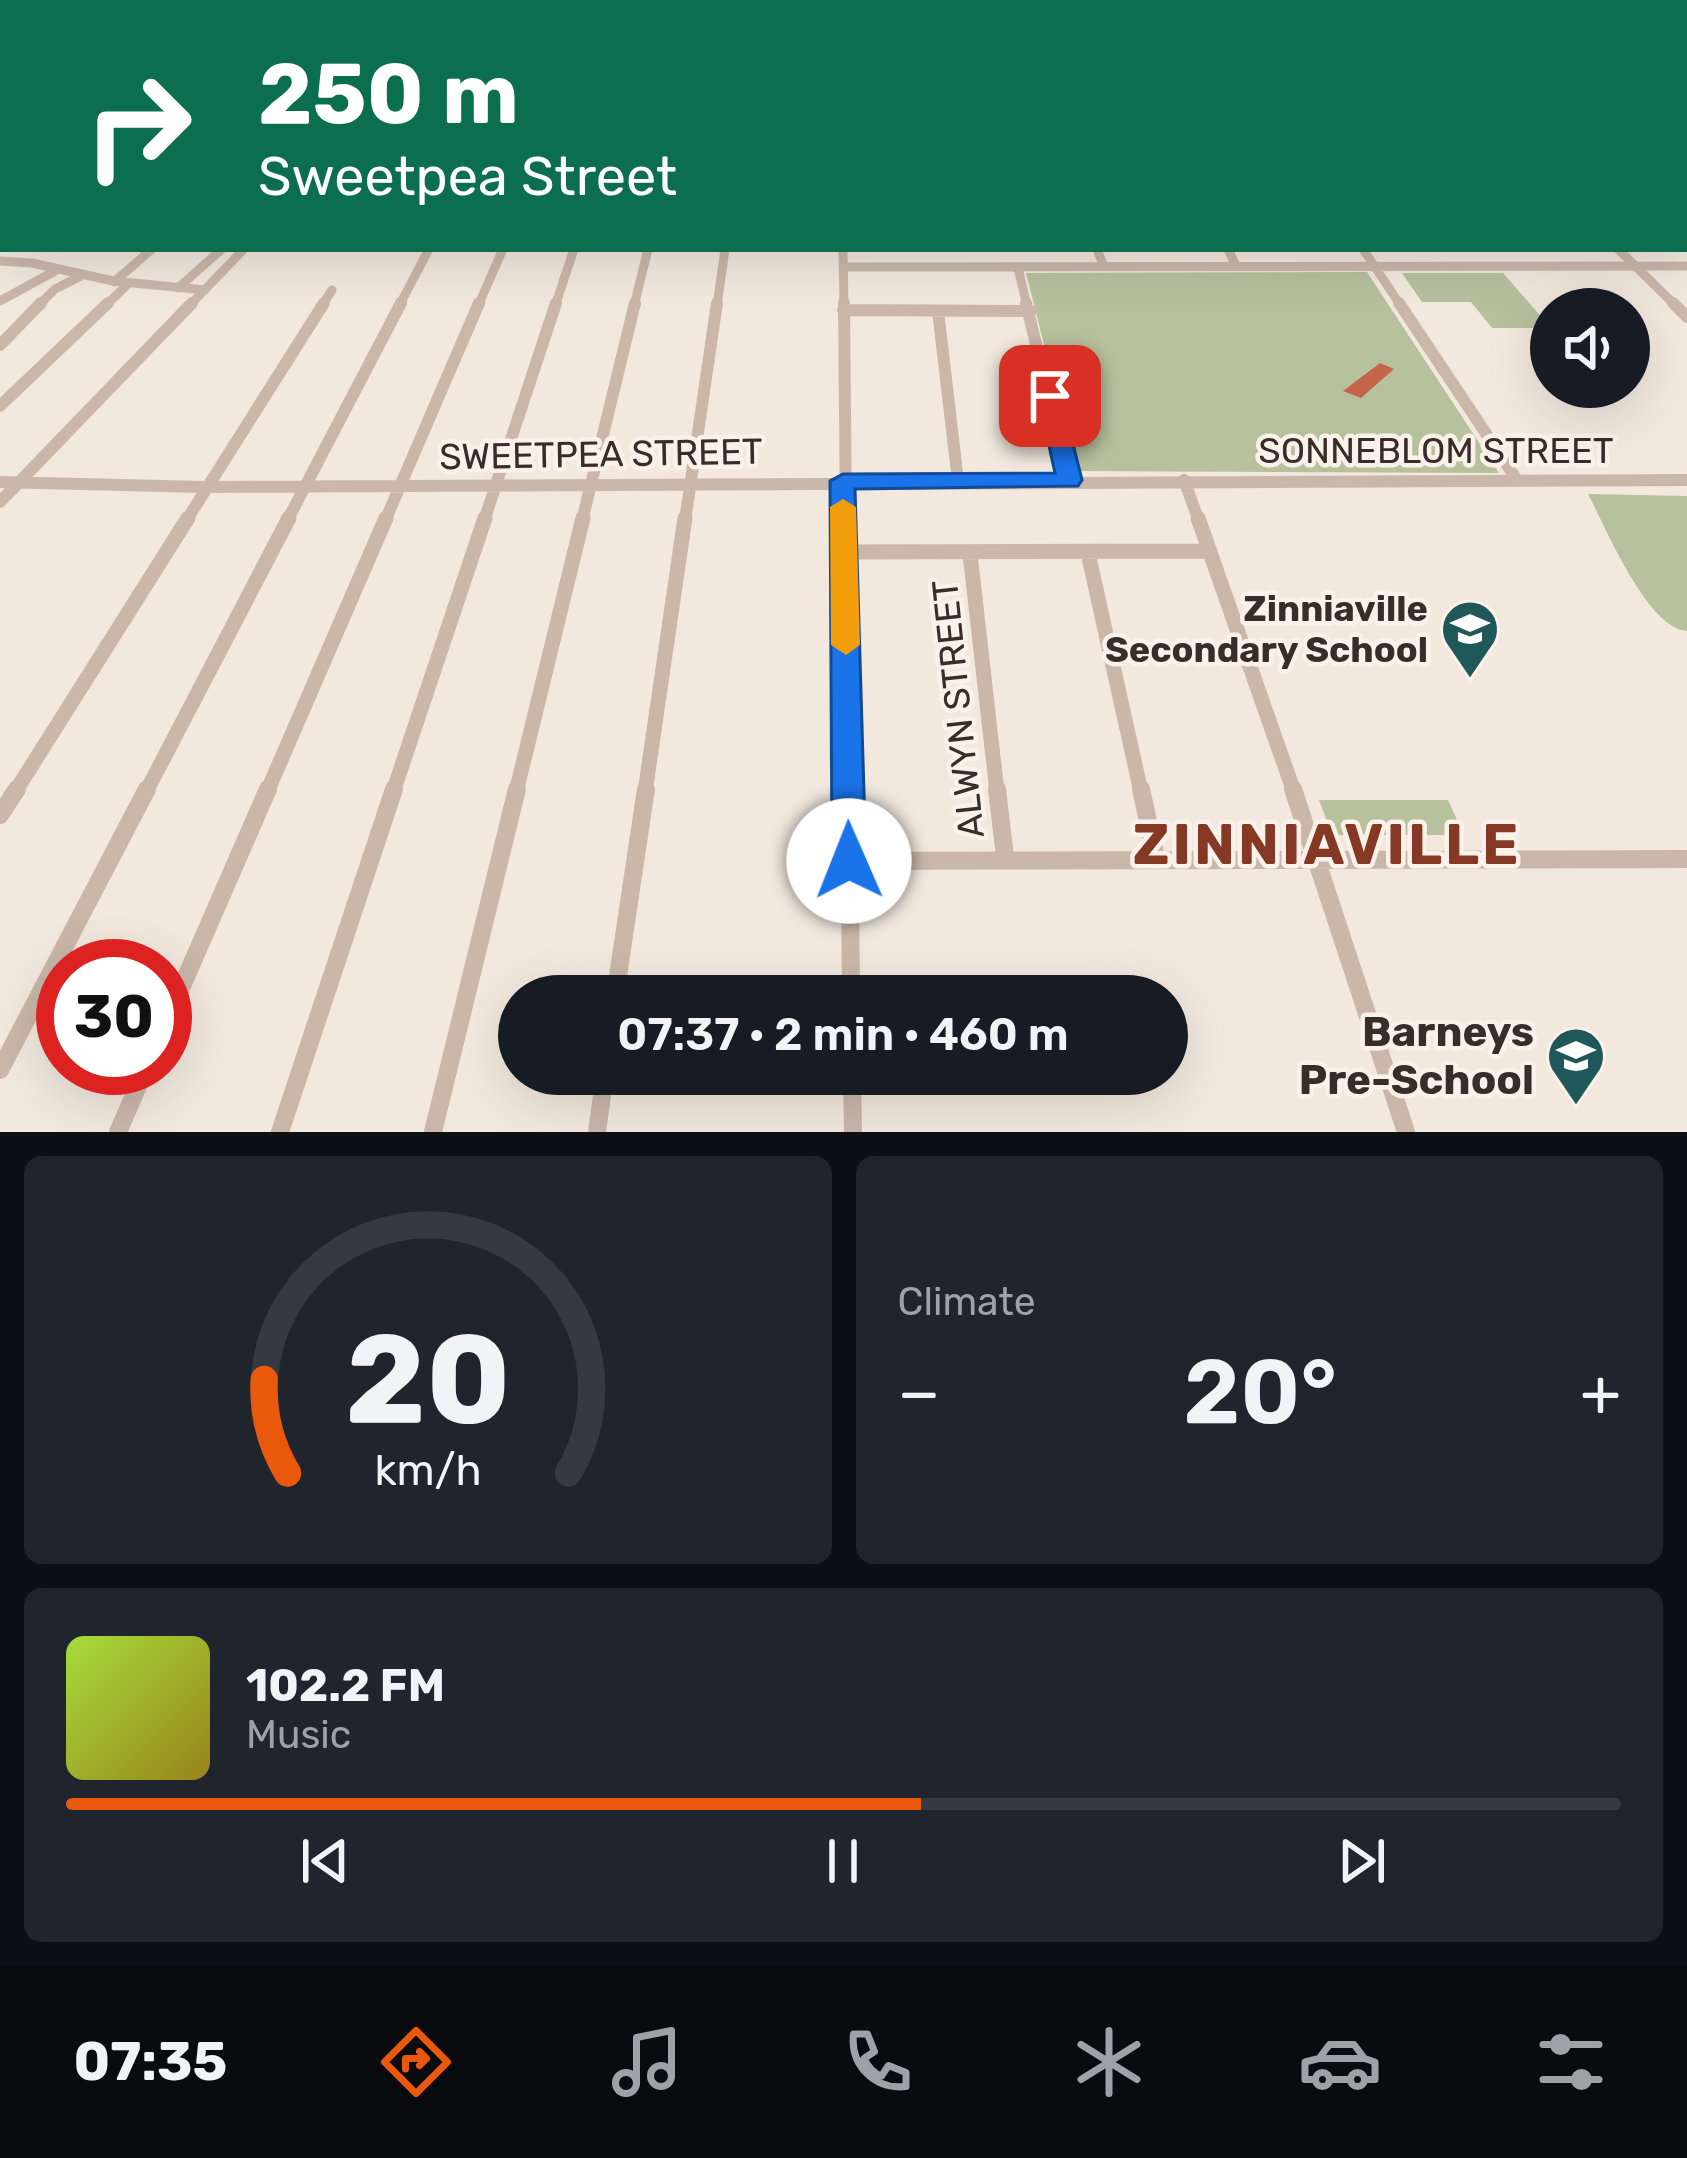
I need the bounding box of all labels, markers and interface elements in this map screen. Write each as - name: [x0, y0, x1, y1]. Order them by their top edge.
- text: 250 m: [258, 44, 519, 144]
- icon: right: [60, 48, 216, 204]
- text: Sweetpea Street: [258, 145, 677, 209]
- map controls: [1530, 288, 1650, 408]
- button: sound: [1530, 288, 1650, 408]
- pin: [999, 345, 1101, 447]
- icon: arrive: [1017, 363, 1083, 429]
- street label: SONNEBLOM STREET: [1258, 429, 1614, 472]
- street label: SWEETPEA STREET: [439, 430, 763, 478]
- street label: ALWYN STREET: [923, 578, 993, 840]
- place label: Zinniaville Secondary School: [1105, 587, 1428, 671]
- school or university icon: Zinniaville Secondary School: [1439, 598, 1501, 680]
- position arrow: [786, 798, 912, 924]
- district label: ZINNIAVILLE: [1132, 811, 1522, 878]
- speed limit sign: 30: [36, 939, 192, 1095]
- place label: Barneys Pre-School: [1299, 1007, 1534, 1105]
- text: 07:37 · 2 min · 460 m: [617, 1008, 1069, 1061]
- school or university icon: Barneys Pre-School: [1545, 1025, 1607, 1107]
- text: Climate: [898, 1279, 1036, 1325]
- text: 20: [345, 1305, 511, 1453]
- text: 20°: [1183, 1339, 1337, 1446]
- text: −: [898, 1353, 940, 1432]
- text: +: [1580, 1353, 1621, 1432]
- text: km/h: [374, 1445, 481, 1496]
- text: 102.2 FM: [246, 1659, 445, 1712]
- text: Music: [246, 1712, 351, 1758]
- icon: previous: [292, 1828, 358, 1894]
- icon: pause: [810, 1828, 876, 1894]
- icon: next: [1329, 1828, 1395, 1894]
- icon: directions: [374, 2020, 458, 2104]
- icon: music: [605, 2020, 689, 2104]
- icon: phone: [836, 2020, 920, 2104]
- icon: climate: [1067, 2020, 1151, 2104]
- icon: car: [1298, 2020, 1382, 2104]
- icon: filters: [1529, 2020, 1613, 2104]
- text: 07:35: [74, 2030, 227, 2094]

